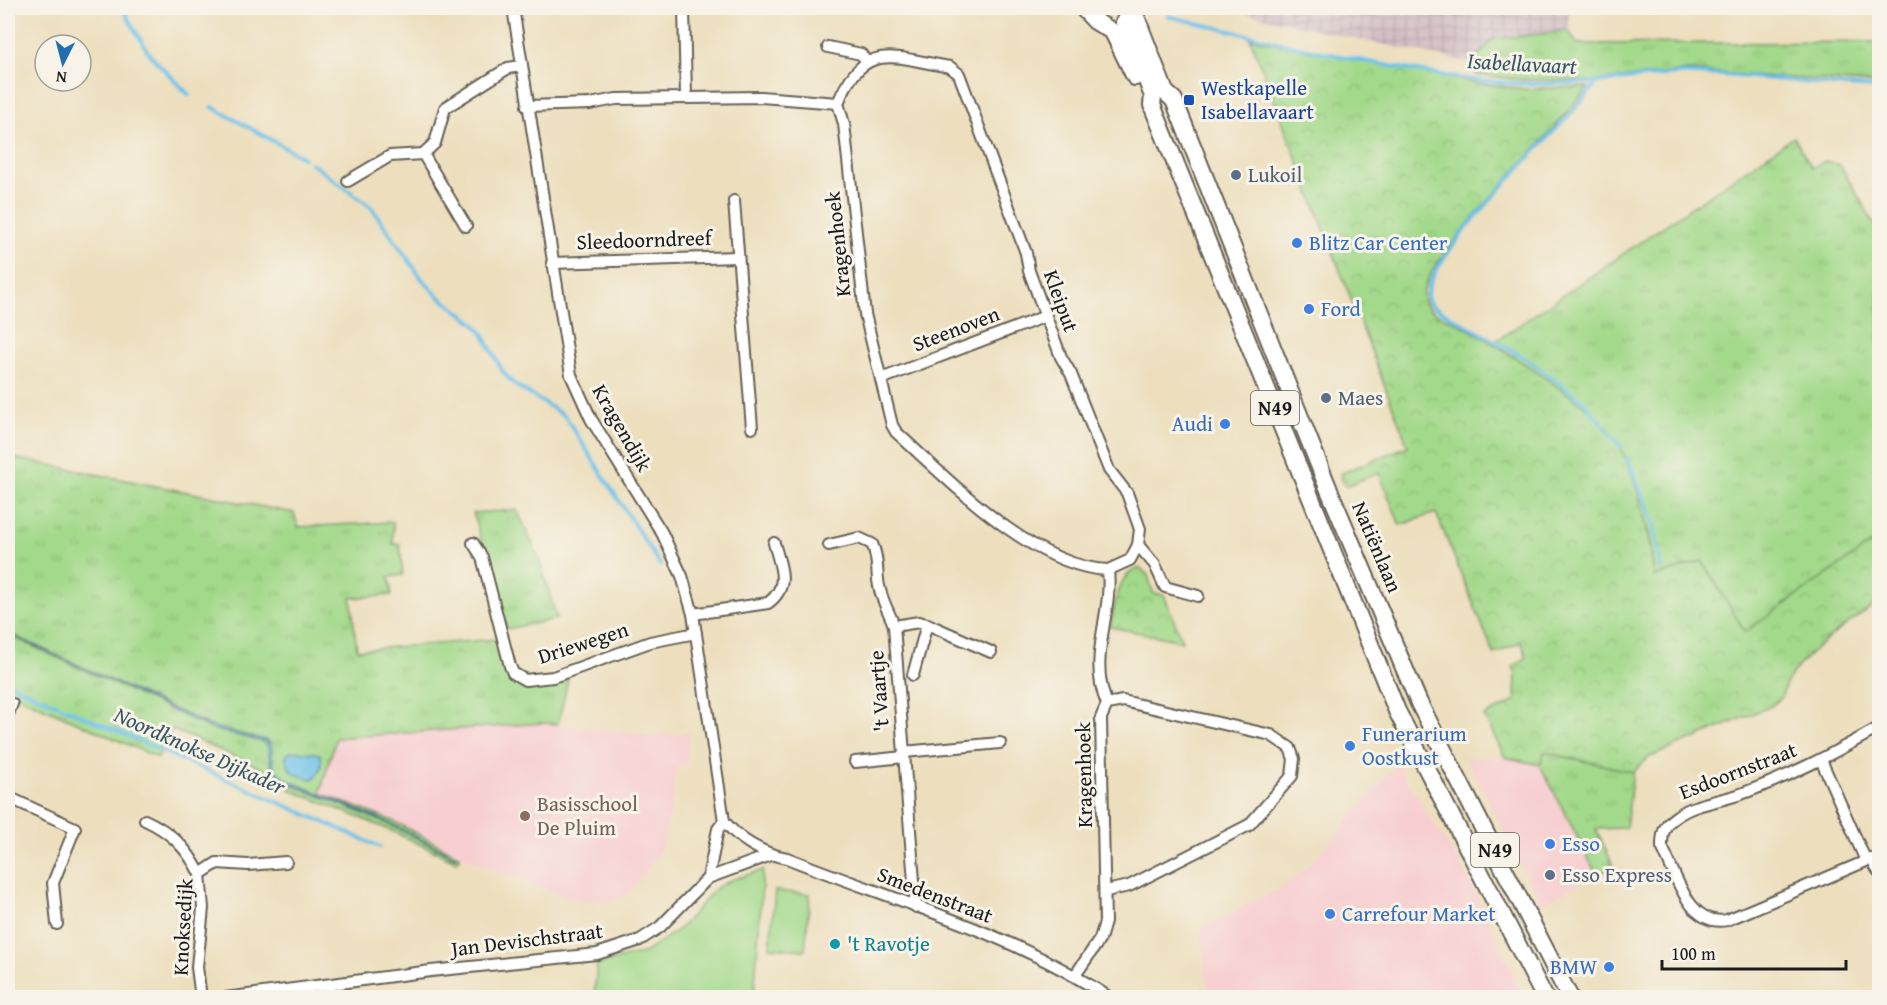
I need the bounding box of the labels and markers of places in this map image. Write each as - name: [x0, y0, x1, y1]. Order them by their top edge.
- place label: Westkapelle Isabellavaart: [1201, 72, 1314, 127]
- marker: Westkapelle Isabellavaart: [1182, 93, 1196, 107]
- place label: Lukoil: [1248, 159, 1302, 190]
- marker: Lukoil: [1229, 168, 1243, 182]
- place label: Blitz Car Center: [1309, 227, 1448, 258]
- marker: Blitz Car Center: [1290, 236, 1304, 250]
- place label: Ford: [1321, 293, 1362, 324]
- marker: Ford: [1302, 302, 1316, 316]
- place label: Maes: [1338, 382, 1383, 413]
- marker: Maes: [1319, 391, 1333, 405]
- place label: Audi: [1172, 408, 1213, 439]
- marker: Audi: [1218, 417, 1232, 431]
- place label: Funerarium Oostkust: [1362, 718, 1467, 773]
- marker: Funerarium Oostkust: [1343, 739, 1357, 753]
- place label: Basisschool De Pluim: [537, 788, 638, 843]
- marker: Basisschool De Pluim: [518, 809, 532, 823]
- place label: Esso: [1562, 828, 1600, 859]
- marker: Esso: [1543, 837, 1557, 851]
- place label: Esso Express: [1562, 859, 1672, 890]
- marker: Esso Express: [1543, 868, 1557, 882]
- place label: Carrefour Market: [1342, 898, 1496, 929]
- marker: Carrefour Market: [1323, 907, 1337, 921]
- place label: 't Ravotje: [847, 928, 930, 959]
- marker: 't Ravotje: [828, 937, 842, 951]
- place label: BMW: [1550, 951, 1597, 982]
- marker: BMW: [1602, 960, 1616, 974]

